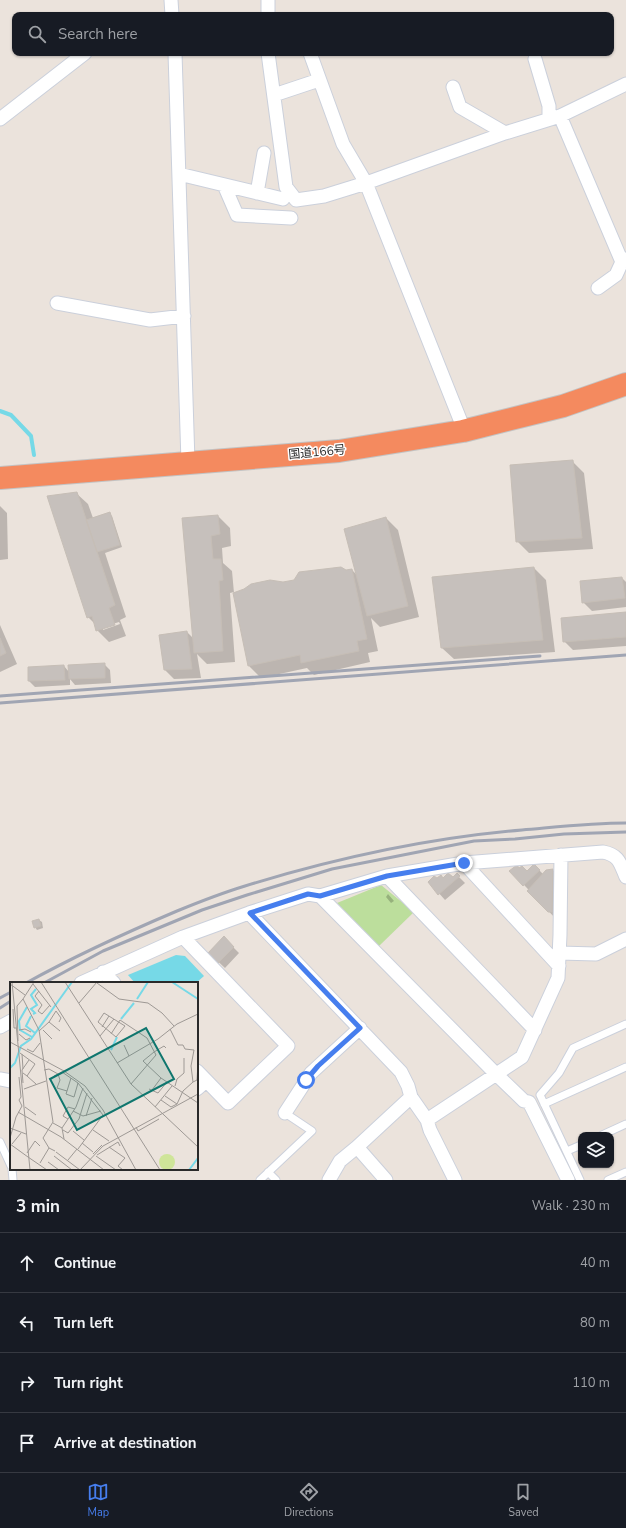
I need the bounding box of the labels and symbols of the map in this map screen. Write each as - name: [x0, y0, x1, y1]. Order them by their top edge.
- street label: 国道166号: [288, 442, 346, 462]
- route end: [455, 854, 473, 872]
- inset map: [10, 982, 198, 1170]
- route start: [297, 1071, 315, 1089]

